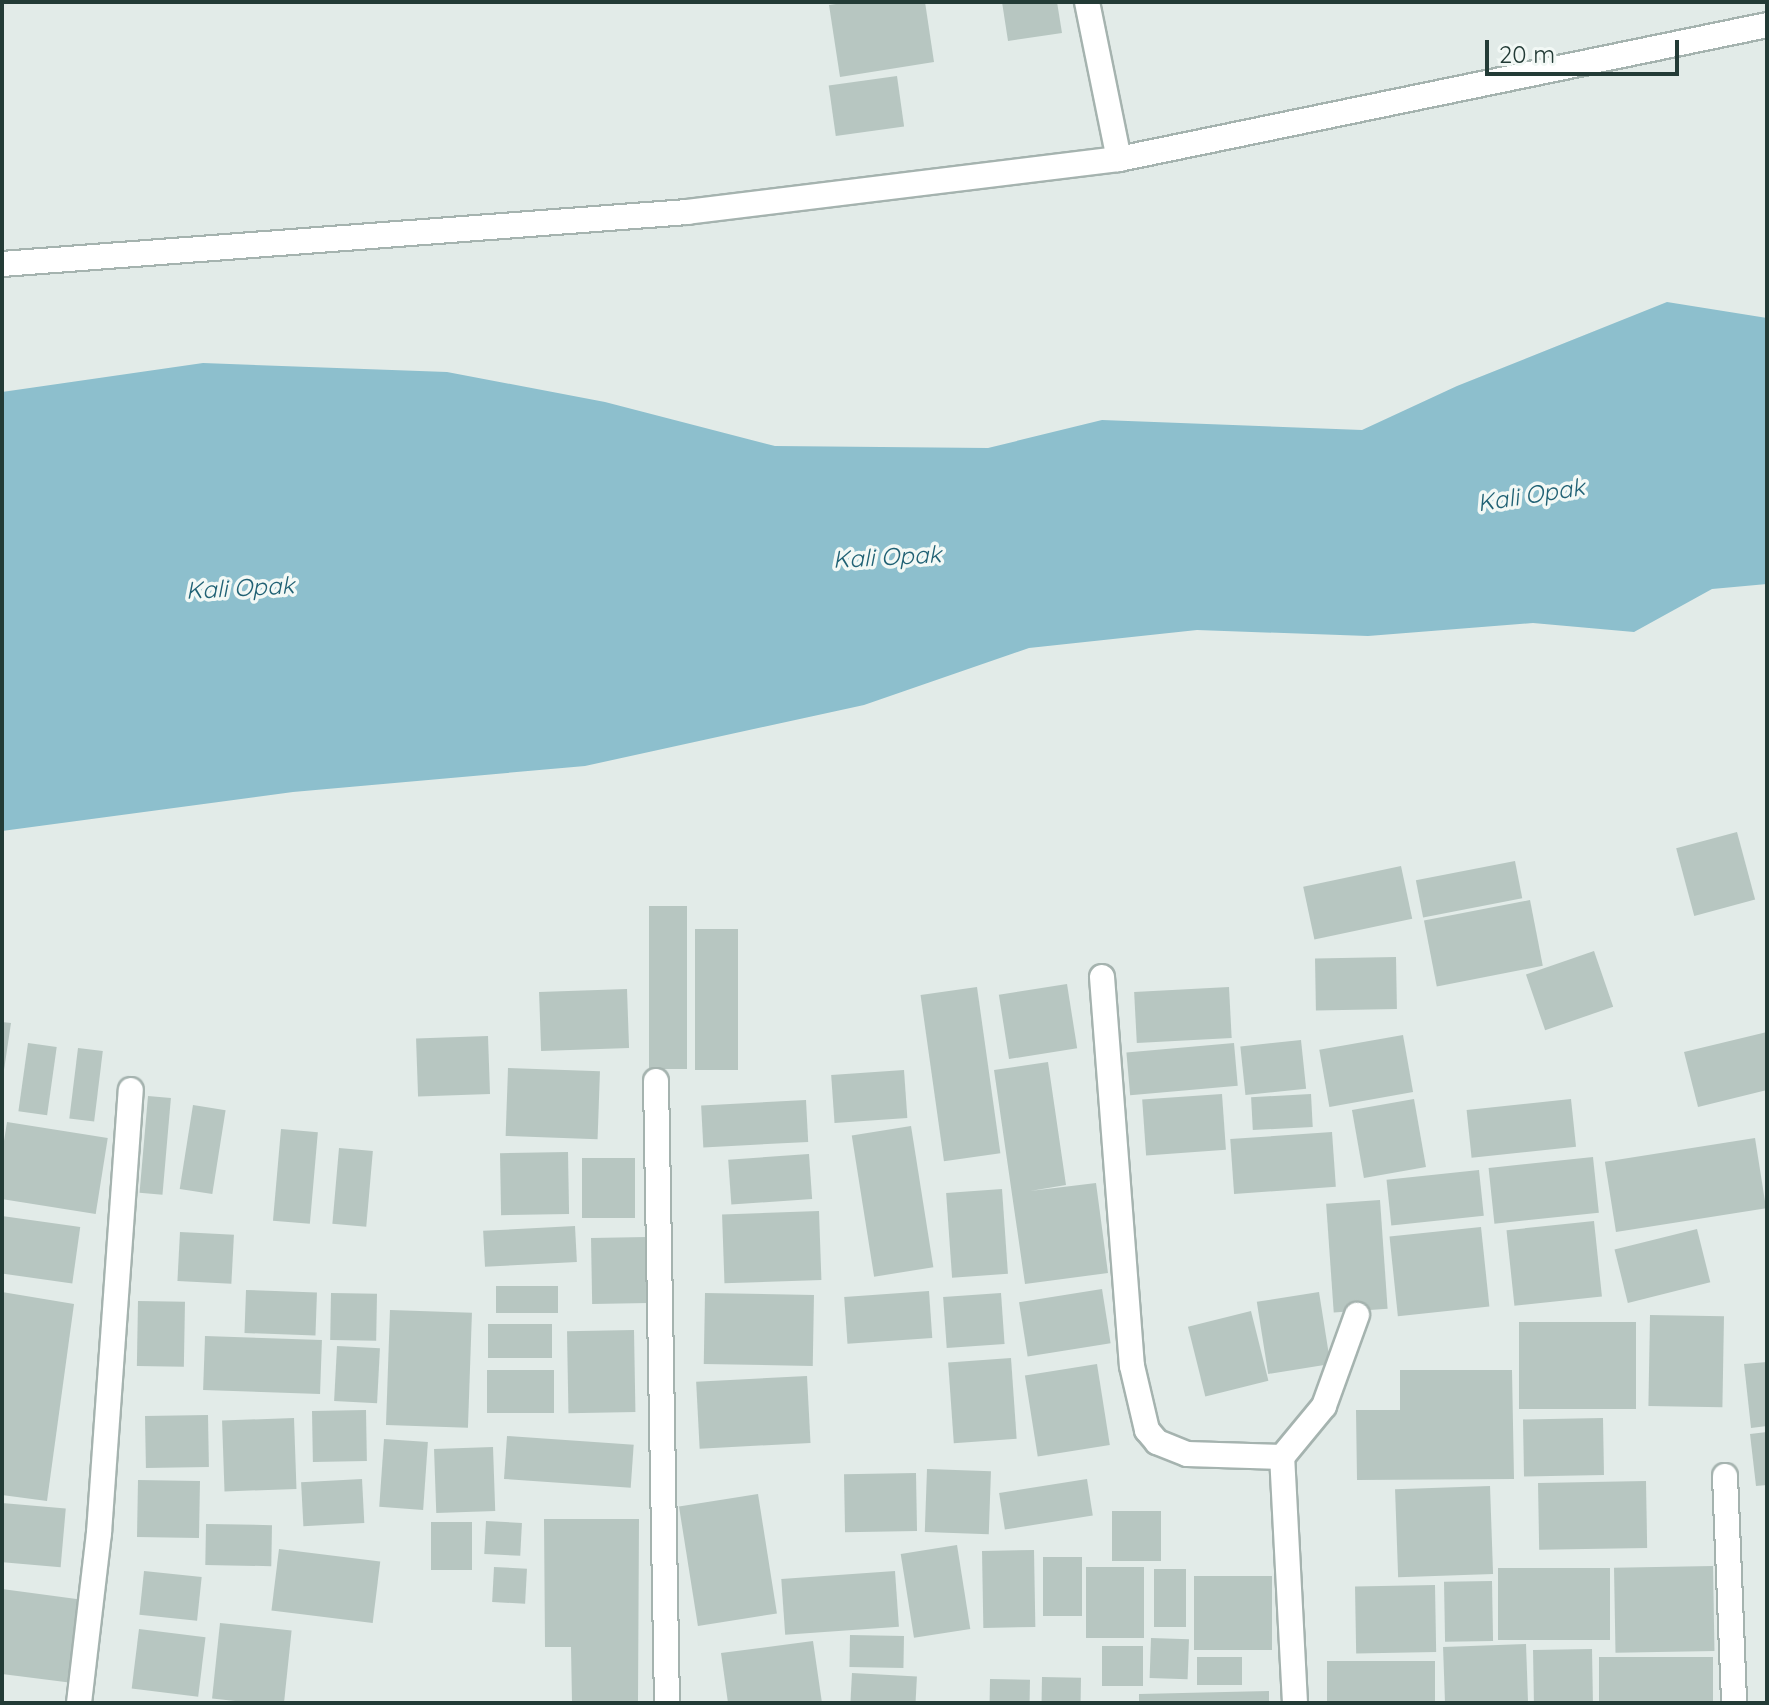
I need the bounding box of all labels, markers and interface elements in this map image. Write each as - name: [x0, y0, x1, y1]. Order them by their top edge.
- scale bar: [1489, 24, 1683, 74]
- text: 20 m: [1499, 39, 1555, 69]
- water label: Kali Opak: [1475, 472, 1587, 518]
- water label: Kali Opak: [832, 540, 942, 574]
- water label: Kali Opak: [185, 571, 295, 605]

